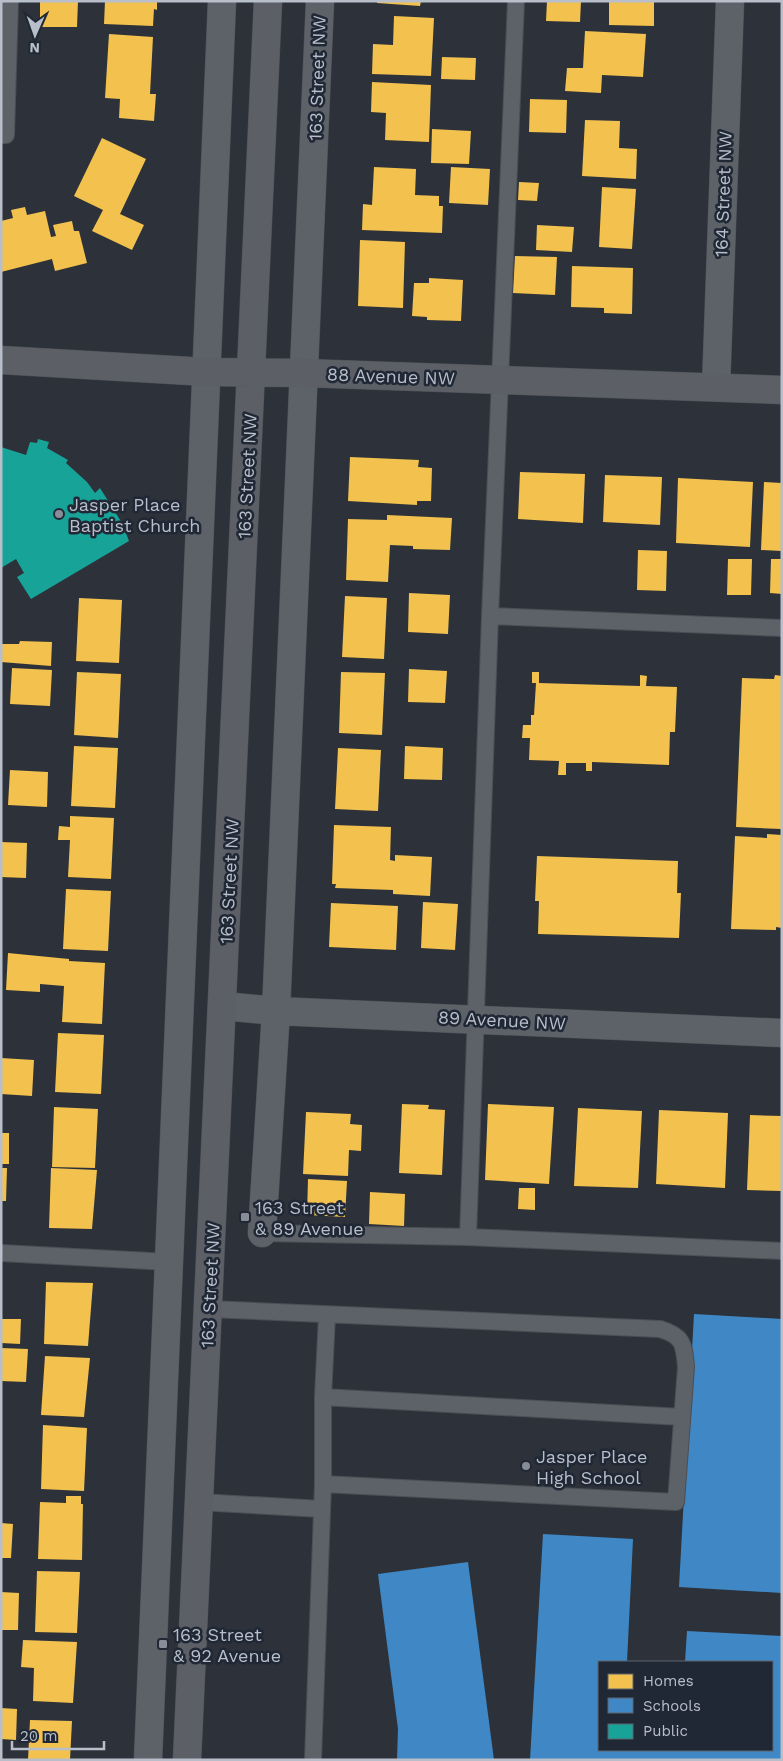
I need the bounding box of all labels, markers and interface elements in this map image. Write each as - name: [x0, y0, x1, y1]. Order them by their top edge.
- north arrow: [10, 10, 60, 60]
- street label: 163 Street NW: [304, 15, 330, 141]
- text: N: [29, 40, 40, 56]
- street label: 164 Street NW: [710, 131, 736, 257]
- street label: 88 Avenue NW: [327, 363, 455, 389]
- street label: 163 Street NW: [233, 413, 261, 539]
- place label: Jasper Place Baptist Church: [69, 494, 200, 536]
- marker: Jasper Place Baptist Church: [53, 508, 65, 520]
- street label: 163 Street NW: [215, 818, 243, 944]
- street label: 89 Avenue NW: [438, 1006, 566, 1034]
- place label: 163 Street & 89 Avenue: [255, 1197, 364, 1239]
- marker: 163 Street & 89 Avenue: [239, 1211, 251, 1223]
- street label: 163 Street NW: [196, 1222, 224, 1348]
- place label: Jasper Place High School: [536, 1446, 647, 1488]
- marker: Jasper Place High School: [520, 1460, 532, 1472]
- place label: 163 Street & 92 Avenue: [173, 1624, 281, 1666]
- marker: 163 Street & 92 Avenue: [157, 1638, 169, 1650]
- legend: [598, 1661, 773, 1751]
- text: Homes: [643, 1672, 694, 1690]
- text: Schools: [643, 1697, 701, 1715]
- scale bar: [12, 1718, 105, 1750]
- text: Public: [643, 1722, 688, 1740]
- text: 20 m: [20, 1727, 58, 1745]

